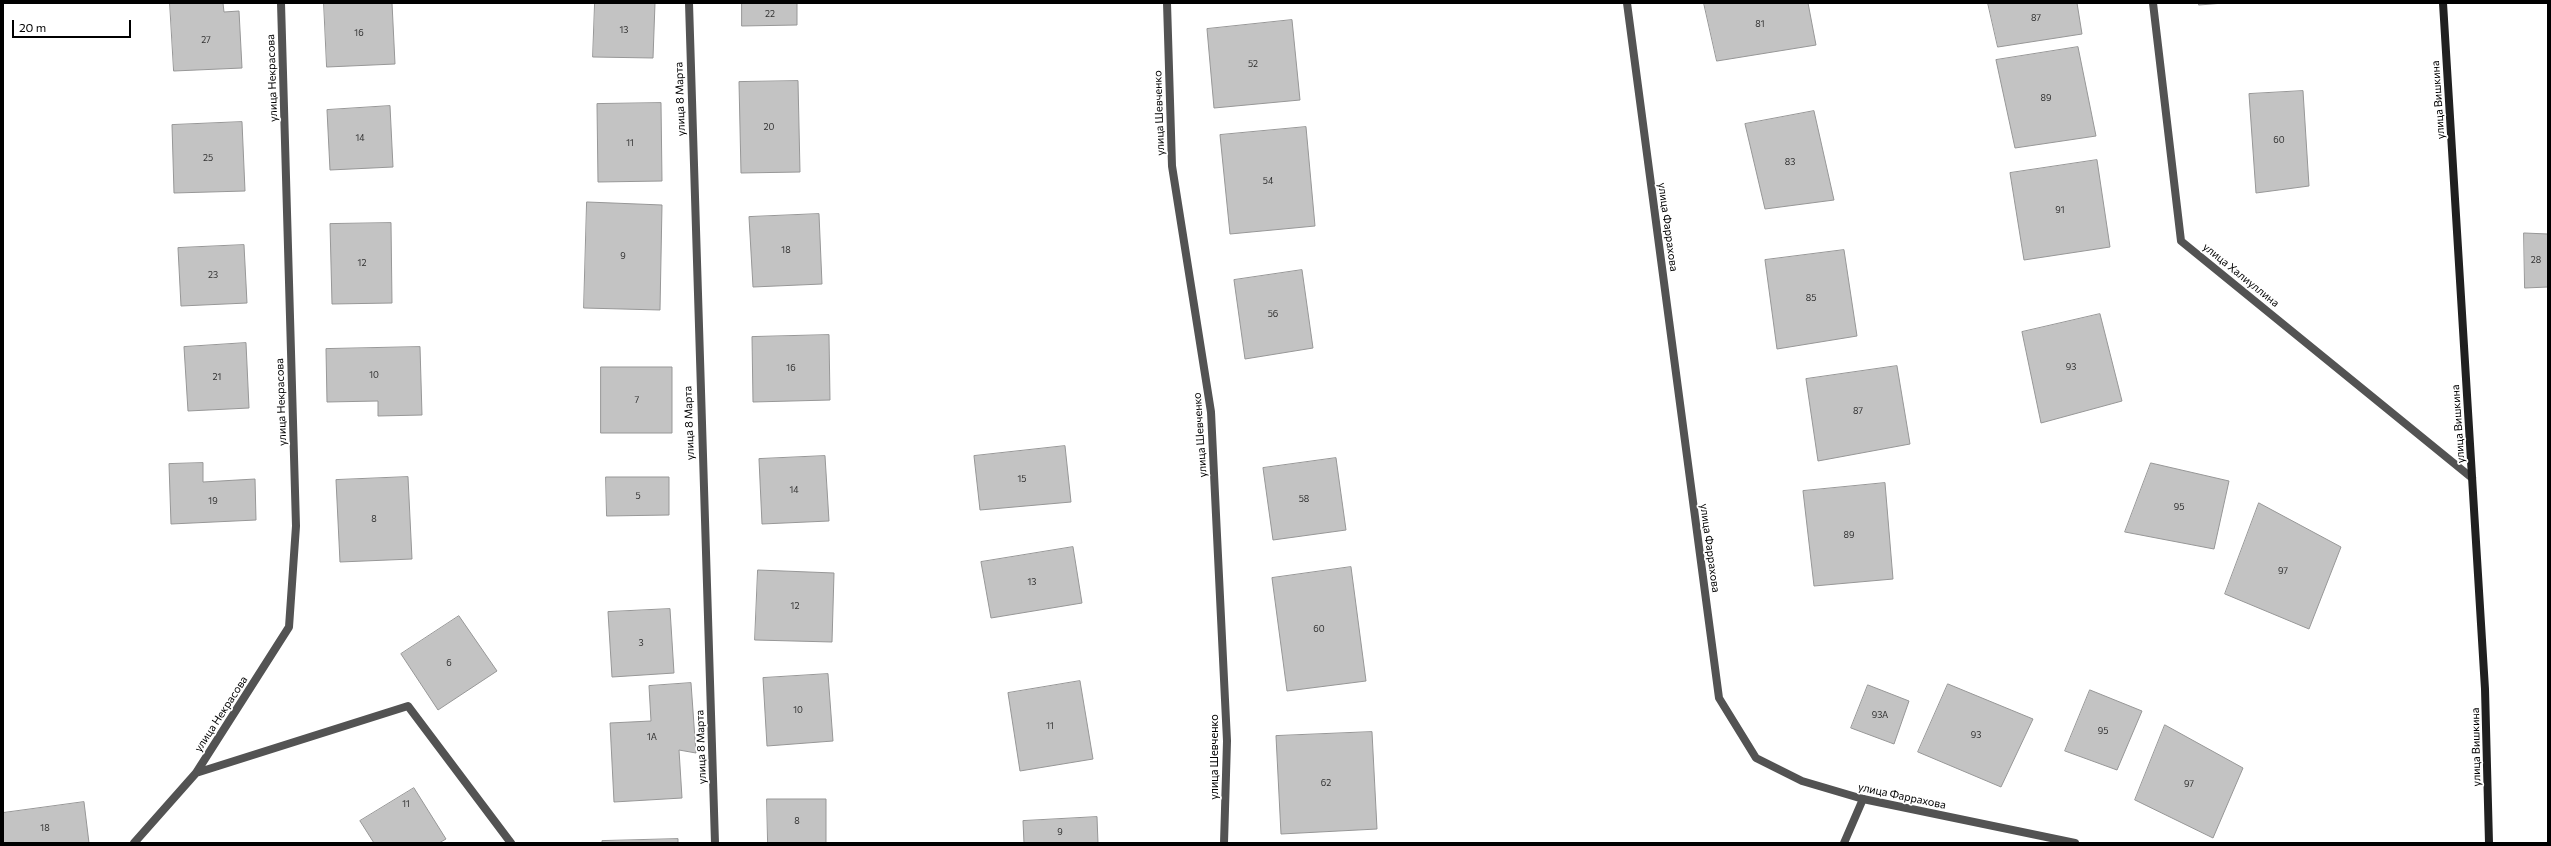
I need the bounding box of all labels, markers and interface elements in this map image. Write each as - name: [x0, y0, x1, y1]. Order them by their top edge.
- house number: 22: [765, 9, 775, 19]
- scale bar: [14, 12, 133, 38]
- house number: 87: [2031, 13, 2041, 23]
- house number: 81: [1755, 19, 1765, 29]
- text: 20 m: [19, 20, 46, 34]
- house number: 13: [620, 25, 628, 35]
- house number: 16: [354, 28, 364, 38]
- street label: улица Некрасова: [264, 34, 280, 122]
- house number: 27: [201, 35, 211, 45]
- house number: 52: [1248, 59, 1258, 69]
- street label: улица Вишкина: [2429, 60, 2447, 140]
- street label: улица 8 Марта: [672, 62, 688, 136]
- street label: улица Шевченко: [1151, 70, 1167, 156]
- house number: 89: [2041, 93, 2051, 103]
- house number: 20: [764, 122, 774, 132]
- house number: 14: [355, 133, 365, 143]
- house number: 60: [2273, 135, 2285, 145]
- house number: 11: [626, 138, 634, 148]
- house number: 25: [203, 153, 213, 163]
- house number: 83: [1785, 157, 1795, 167]
- house number: 54: [1263, 176, 1273, 186]
- street label: улица Фаррахова: [1655, 182, 1681, 272]
- house number: 91: [2055, 205, 2065, 215]
- street label: улица Халиуллина: [2200, 240, 2282, 310]
- house number: 18: [781, 245, 791, 255]
- house number: 9: [620, 251, 626, 261]
- house number: 28: [2531, 255, 2541, 265]
- house number: 12: [358, 258, 366, 268]
- house number: 23: [208, 270, 218, 280]
- house number: 85: [1806, 293, 1816, 303]
- house number: 56: [1268, 309, 1278, 319]
- street label: улица Некрасова: [273, 358, 289, 446]
- house number: 93: [2066, 362, 2076, 372]
- house number: 16: [786, 363, 796, 373]
- house number: 10: [369, 370, 379, 380]
- house number: 21: [213, 372, 221, 382]
- street label: улица Вишкина: [2449, 384, 2467, 464]
- street label: улица 8 Марта: [681, 386, 697, 460]
- street label: улица Шевченко: [1190, 392, 1210, 478]
- house number: 7: [635, 395, 639, 405]
- house number: 87: [1853, 406, 1863, 416]
- house number: 15: [1017, 474, 1027, 484]
- house number: 14: [789, 485, 799, 495]
- house number: 5: [635, 491, 641, 501]
- house number: 58: [1299, 494, 1309, 504]
- house number: 19: [208, 496, 218, 506]
- house number: 95: [2174, 502, 2184, 512]
- street label: улица Фаррахова: [1697, 503, 1723, 593]
- house number: 8: [371, 514, 377, 524]
- house number: 89: [1844, 530, 1854, 540]
- house number: 97: [2278, 566, 2288, 576]
- house number: 13: [1028, 577, 1036, 587]
- house number: 12: [791, 601, 799, 611]
- house number: 60: [1313, 624, 1325, 634]
- house number: 3: [638, 638, 644, 648]
- house number: 6: [446, 658, 452, 668]
- street label: улица Некрасова: [192, 674, 250, 754]
- house number: 10: [793, 705, 803, 715]
- street label: улица Вишкина: [2469, 707, 2483, 787]
- street label: улица 8 Марта: [693, 710, 709, 784]
- house number: 93А: [1872, 710, 1888, 720]
- street label: улица Шевченко: [1207, 714, 1221, 800]
- house number: 11: [1046, 721, 1054, 731]
- house number: 95: [2098, 726, 2108, 736]
- house number: 93: [1971, 730, 1981, 740]
- house number: 1А: [647, 732, 657, 742]
- house number: 62: [1321, 778, 1331, 788]
- house number: 97: [2184, 779, 2194, 789]
- street label: улица Фаррахова: [1857, 780, 1947, 812]
- house number: 11: [402, 799, 410, 809]
- house number: 8: [794, 816, 800, 826]
- house number: 18: [40, 823, 50, 833]
- house number: 9: [1057, 827, 1063, 837]

